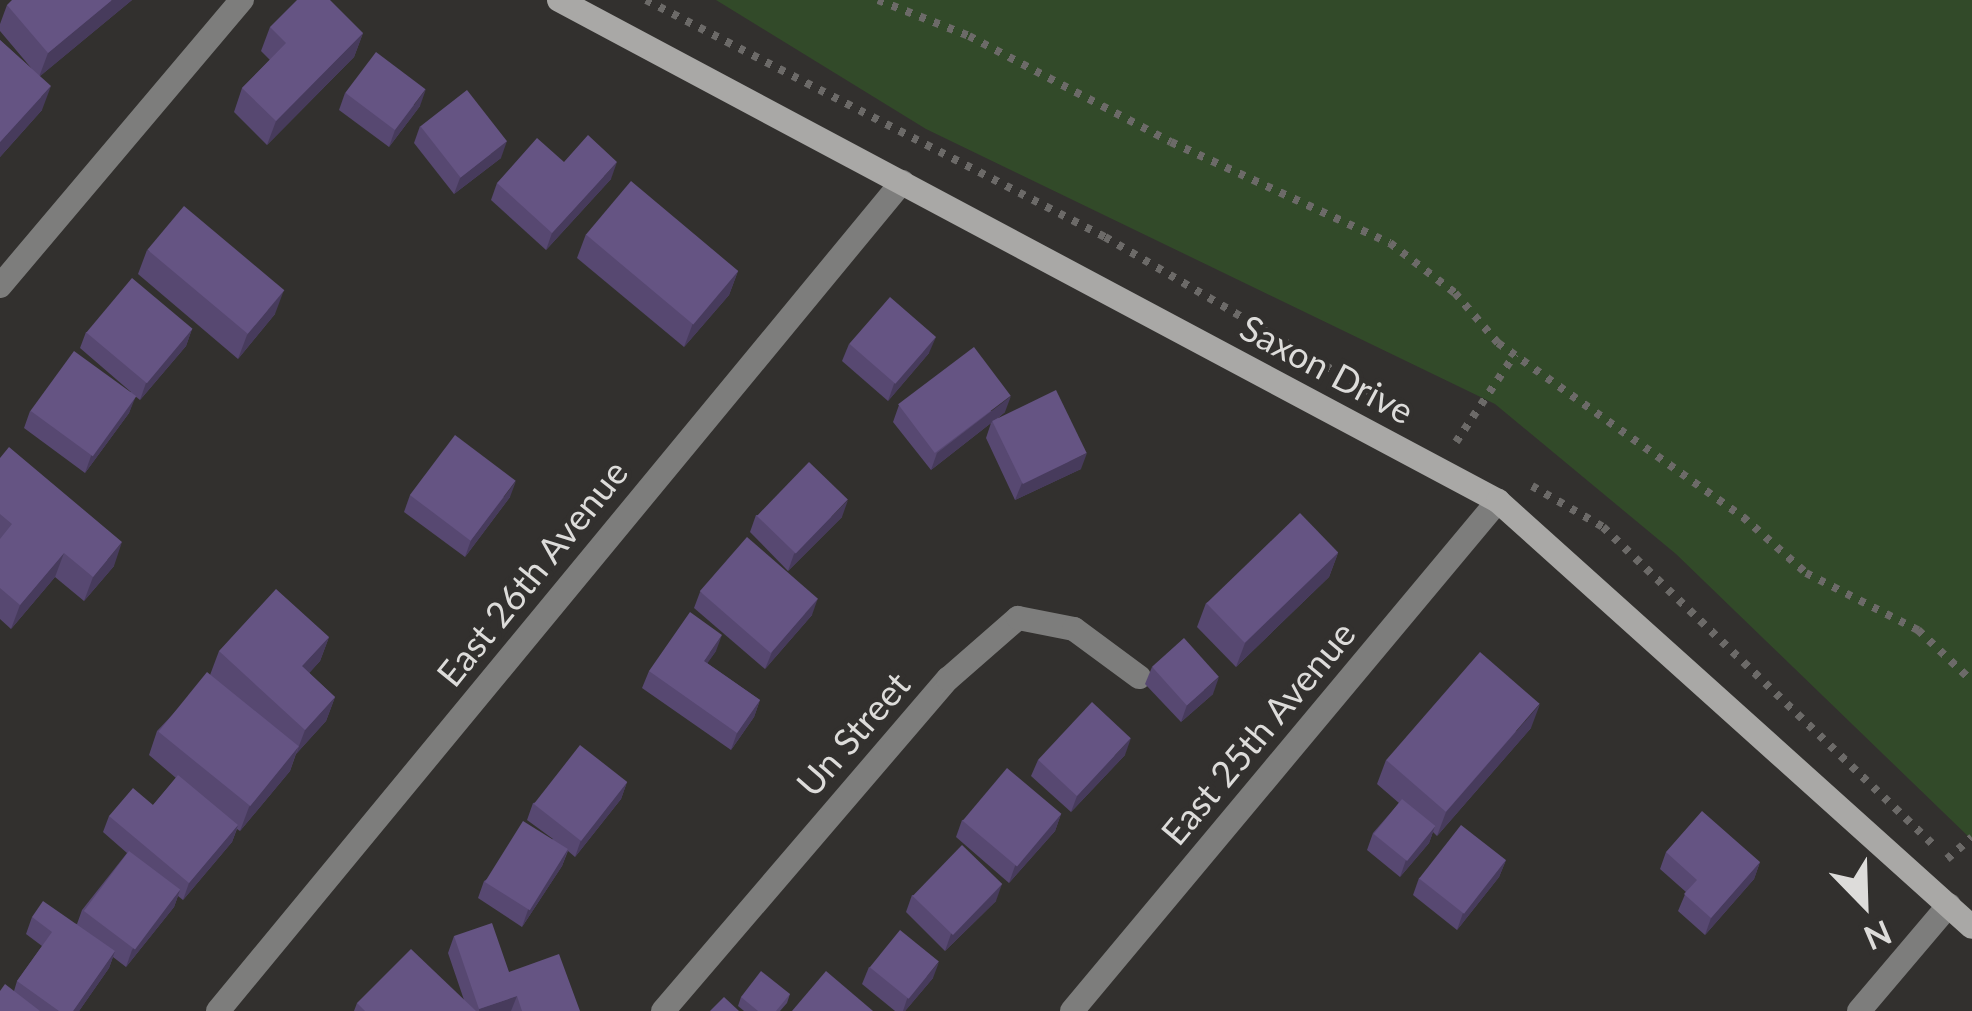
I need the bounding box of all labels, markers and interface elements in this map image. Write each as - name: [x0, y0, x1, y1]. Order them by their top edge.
- street label: Saxon Drive: [1233, 305, 1421, 433]
- street label: East 26th Avenue: [427, 451, 637, 695]
- street label: East 25th Avenue: [1152, 612, 1364, 854]
- street label: Un Street: [787, 663, 919, 805]
- north arrow: [1804, 843, 1924, 963]
- text: N: [1859, 913, 1898, 960]

